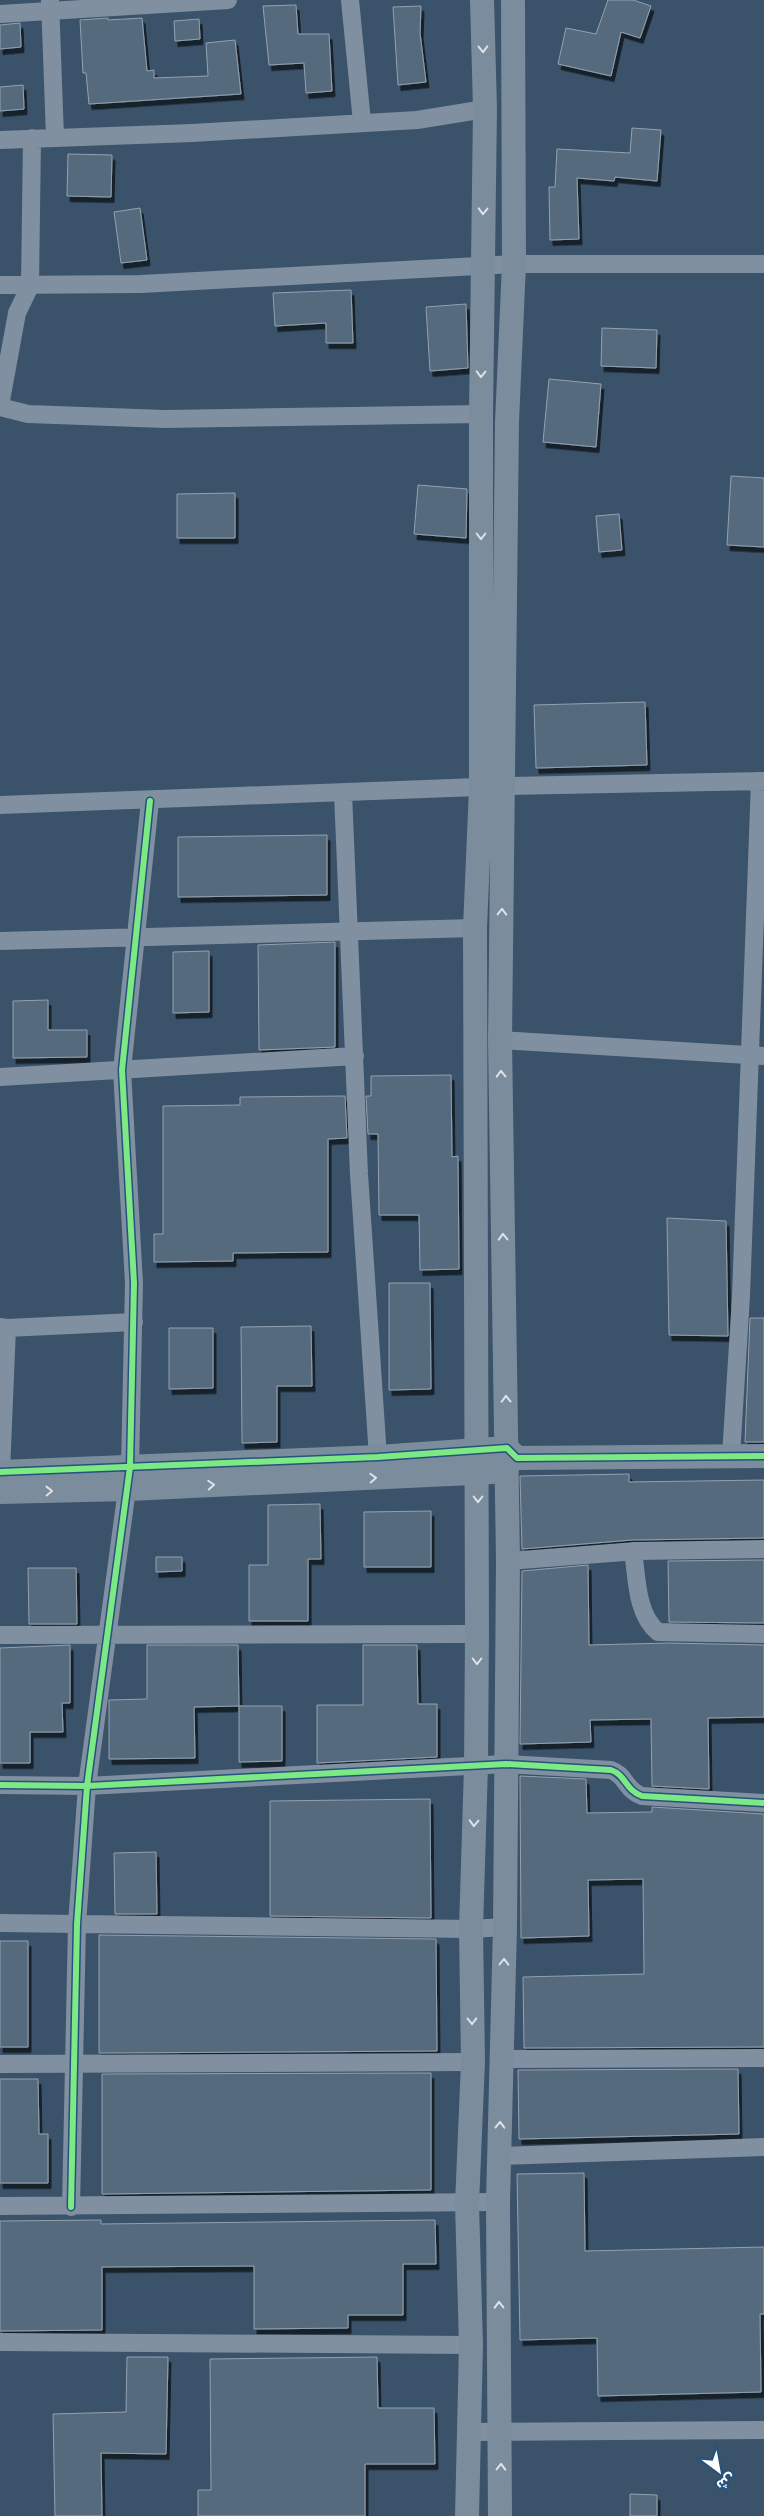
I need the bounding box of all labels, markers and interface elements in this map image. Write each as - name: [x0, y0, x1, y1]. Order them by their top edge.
- one-way arrow: [478, 45, 489, 53]
- one-way arrow: [478, 208, 488, 215]
- one-way arrow: [476, 370, 486, 378]
- one-way arrow: [476, 532, 486, 540]
- one-way arrow: [497, 908, 507, 916]
- one-way arrow: [496, 1070, 506, 1078]
- one-way arrow: [498, 1233, 508, 1240]
- one-way arrow: [501, 1395, 511, 1403]
- one-way arrow: [370, 1473, 378, 1484]
- one-way arrow: [207, 1480, 215, 1491]
- one-way arrow: [45, 1486, 53, 1496]
- one-way arrow: [473, 1495, 483, 1503]
- one-way arrow: [472, 1658, 482, 1665]
- one-way arrow: [469, 1820, 480, 1828]
- one-way arrow: [498, 1958, 509, 1966]
- one-way arrow: [467, 2018, 477, 2025]
- one-way arrow: [495, 2121, 505, 2128]
- one-way arrow: [494, 2301, 505, 2309]
- north arrow: [694, 2446, 744, 2496]
- one-way arrow: [495, 2463, 506, 2471]
- text: ش: [713, 2469, 739, 2495]

